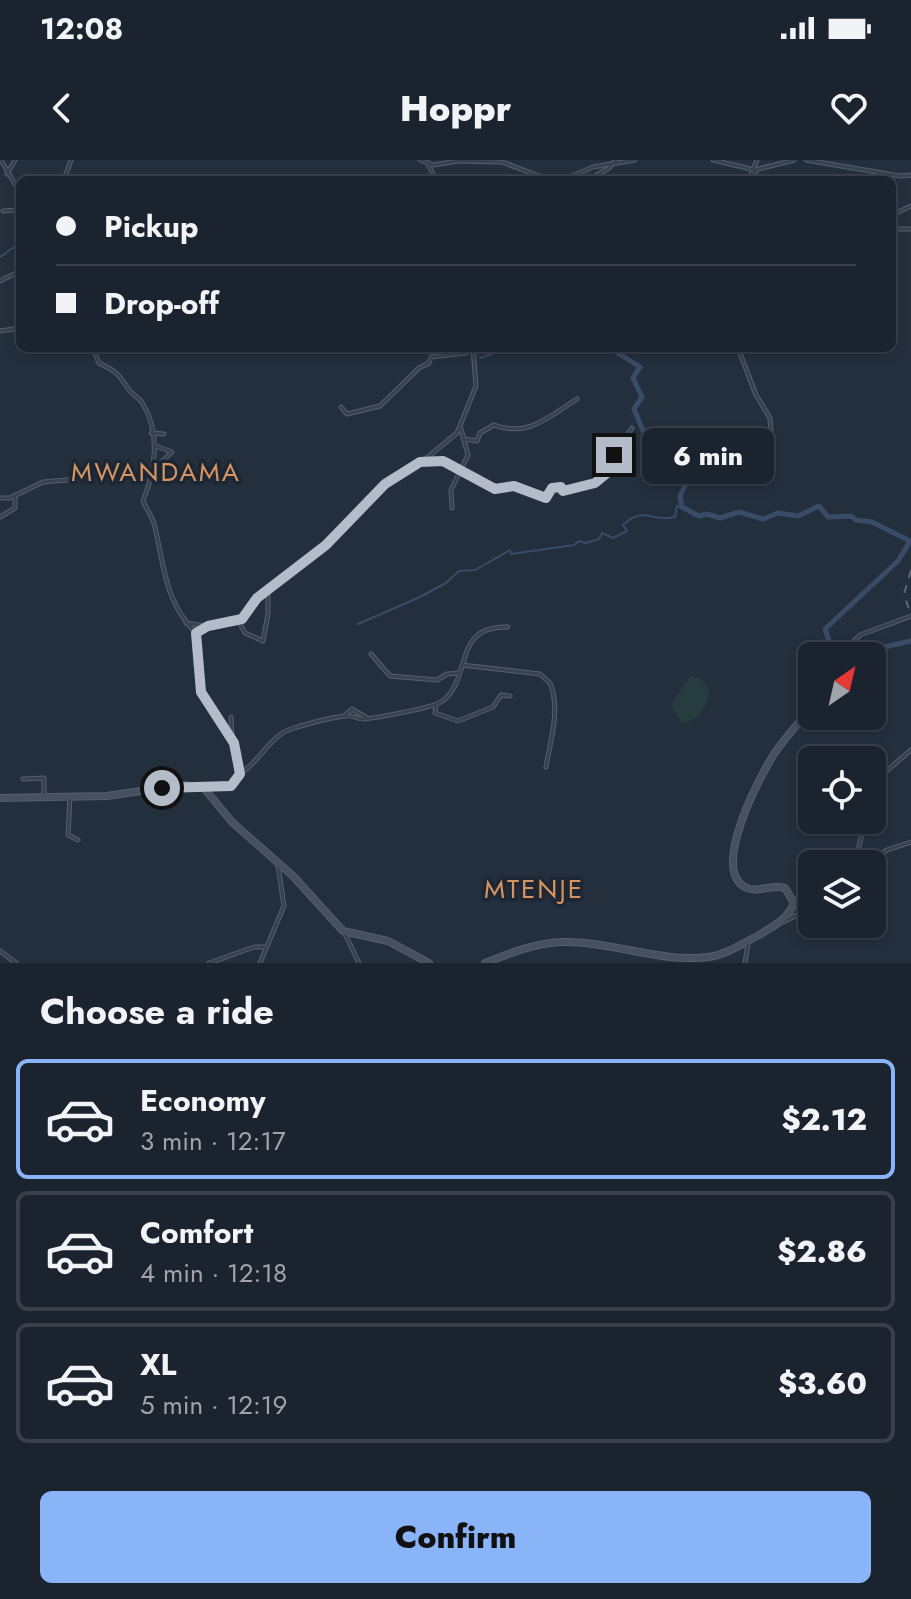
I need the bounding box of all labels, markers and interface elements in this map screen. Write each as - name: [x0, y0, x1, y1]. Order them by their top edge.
- text: 12:08: [40, 7, 123, 50]
- text: Hoppr: [400, 82, 511, 134]
- icon: back: [40, 86, 84, 130]
- icon: heart: [827, 86, 871, 130]
- text: Pickup: [104, 205, 199, 248]
- text: Drop-off: [104, 282, 219, 325]
- callout: 6 min: [642, 427, 774, 483]
- route end: [596, 437, 632, 473]
- text: 6 min: [673, 437, 743, 475]
- district label: MWANDAMA: [71, 453, 241, 491]
- north arrow: [798, 642, 886, 730]
- map controls: [798, 642, 886, 938]
- button: locate: [798, 746, 886, 834]
- route start: [144, 770, 180, 806]
- button: layers: [798, 850, 886, 938]
- district label: MTENJE: [484, 870, 584, 908]
- text: Choose a ride: [40, 985, 274, 1037]
- text: Economy: [140, 1079, 266, 1122]
- icon: car: [44, 1083, 116, 1155]
- text: $2.12: [781, 1098, 867, 1141]
- text: 3 min · 12:17: [140, 1122, 286, 1160]
- text: Comfort: [140, 1211, 253, 1254]
- icon: car: [44, 1215, 116, 1287]
- text: $2.86: [777, 1230, 867, 1273]
- text: 4 min · 12:18: [140, 1254, 287, 1292]
- text: XL: [140, 1343, 176, 1386]
- icon: car: [44, 1347, 116, 1419]
- text: $3.60: [778, 1362, 867, 1405]
- text: 5 min · 12:19: [140, 1386, 288, 1424]
- button: Confirm: [40, 1491, 871, 1583]

